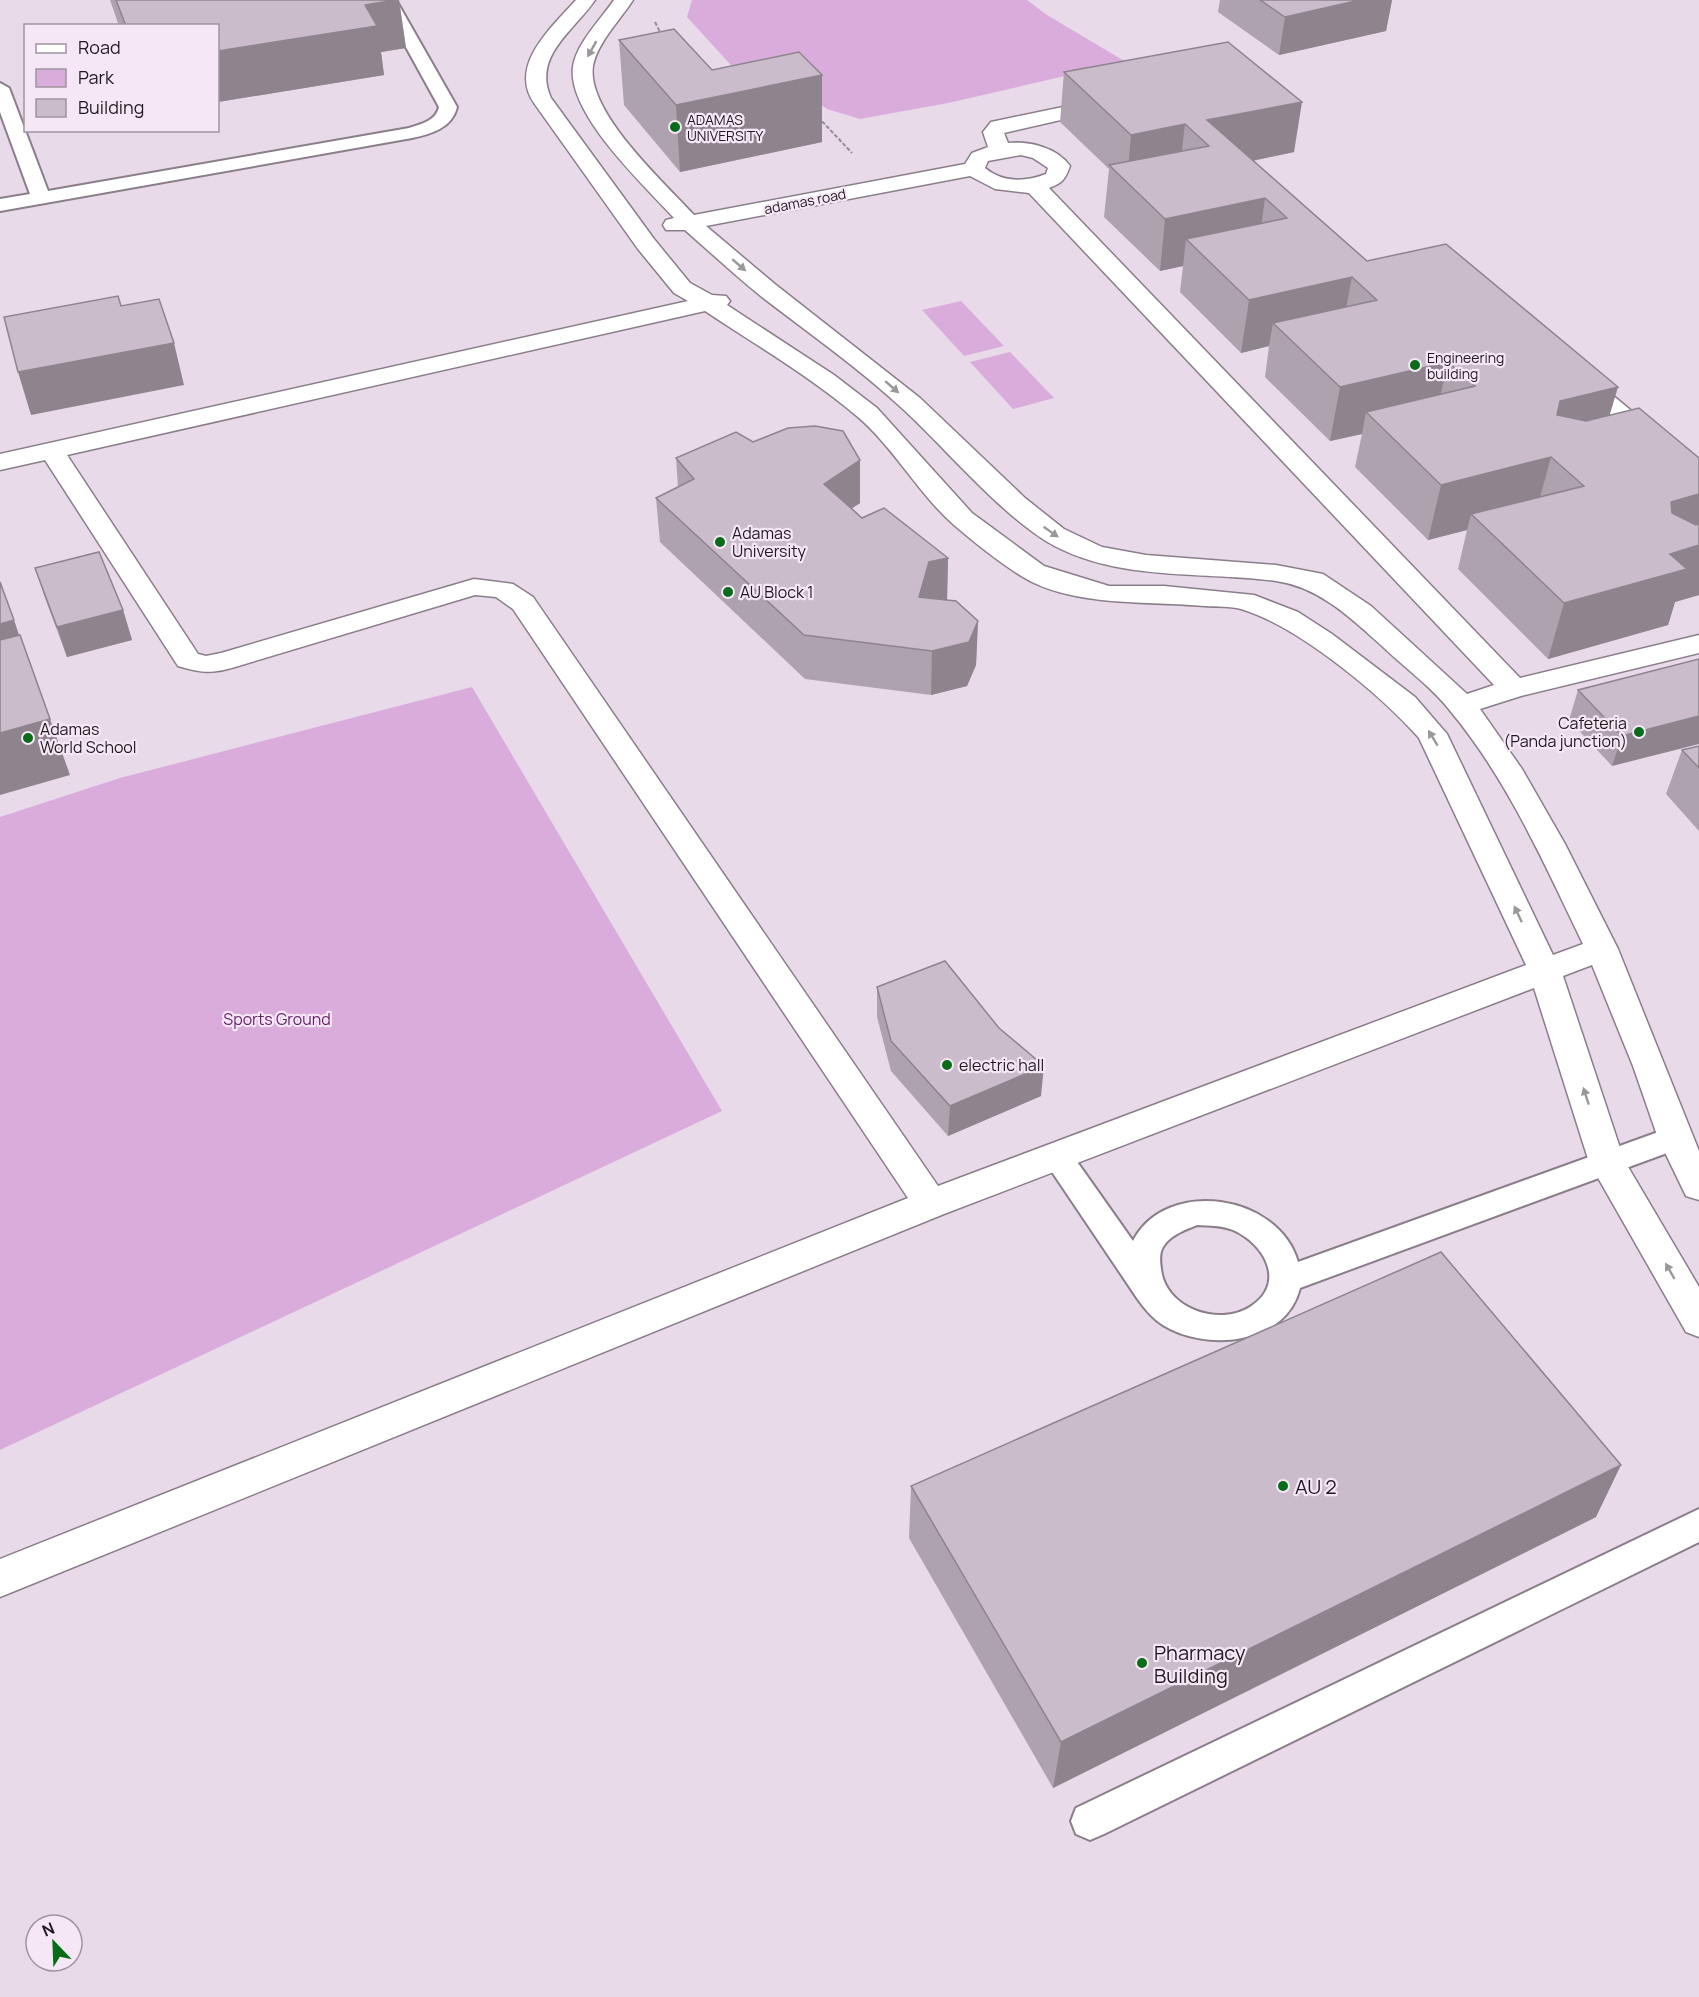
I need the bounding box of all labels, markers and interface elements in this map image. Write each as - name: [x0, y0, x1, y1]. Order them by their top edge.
- legend: [24, 24, 219, 132]
- text: Road: [78, 35, 121, 59]
- one-way arrow: [587, 40, 597, 57]
- text: Park: [78, 65, 115, 89]
- text: Building: [78, 95, 144, 119]
- place label: ADAMAS UNIVERSITY: [687, 110, 764, 145]
- marker: ADAMAS UNIVERSITY: [668, 120, 682, 134]
- street label: adamas road: [762, 184, 848, 218]
- one-way arrow: [732, 258, 747, 272]
- place label: Engineering building: [1427, 348, 1504, 383]
- marker: Engineering building: [1408, 358, 1422, 372]
- one-way arrow: [884, 380, 899, 394]
- place label: Adamas University: [732, 522, 806, 562]
- one-way arrow: [1043, 526, 1059, 538]
- marker: Adamas University: [713, 535, 727, 549]
- place label: AU Block 1: [740, 581, 814, 603]
- marker: AU Block 1: [721, 585, 735, 599]
- place label: Cafeteria (Panda junction): [1504, 712, 1627, 752]
- place label: Adamas World School: [40, 718, 137, 758]
- marker: Cafeteria (Panda junction): [1632, 725, 1646, 739]
- one-way arrow: [1427, 730, 1438, 746]
- marker: Adamas World School: [21, 731, 35, 745]
- one-way arrow: [1513, 905, 1522, 922]
- park label: Sports Ground: [223, 1008, 331, 1030]
- place label: electric hall: [959, 1054, 1044, 1076]
- marker: electric hall: [940, 1058, 954, 1072]
- one-way arrow: [1580, 1087, 1590, 1105]
- one-way arrow: [1664, 1263, 1675, 1279]
- place label: AU 2: [1295, 1473, 1337, 1500]
- marker: AU 2: [1276, 1479, 1290, 1493]
- place label: Pharmacy Building: [1154, 1639, 1246, 1689]
- marker: Pharmacy Building: [1135, 1656, 1149, 1670]
- north arrow: [24, 1913, 84, 1973]
- text: N: [39, 1917, 58, 1942]

